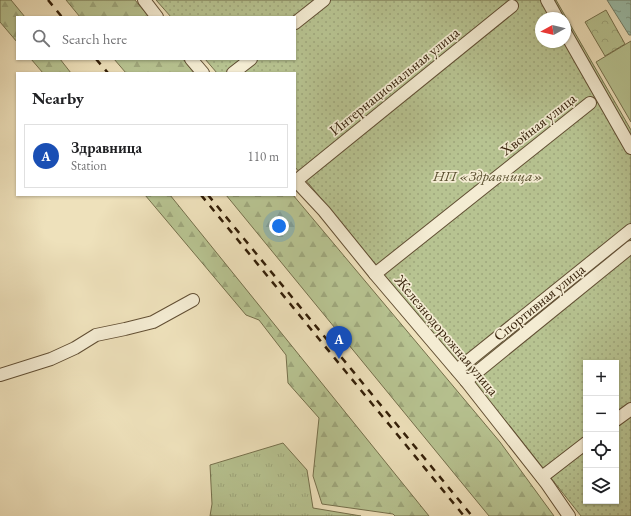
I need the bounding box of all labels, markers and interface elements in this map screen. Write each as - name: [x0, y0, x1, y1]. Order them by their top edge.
- north arrow: [535, 12, 571, 48]
- search box: [16, 16, 296, 60]
- street label: Интернациональная улица: [325, 23, 463, 139]
- icon: search: [30, 27, 52, 49]
- text: Search here: [62, 29, 127, 48]
- text: Nearby: [32, 87, 84, 109]
- street label: Хвойная улица: [496, 89, 580, 160]
- text: Здравница: [71, 138, 142, 157]
- text: A: [41, 148, 51, 165]
- text: 110 m: [248, 148, 279, 165]
- text: Station: [71, 157, 107, 174]
- park label: НП «Здравница»: [432, 166, 543, 185]
- your location: [269, 216, 289, 236]
- street label: Спортивная улица: [489, 259, 589, 345]
- street label: Железнодорожная улица: [390, 270, 503, 399]
- pin: A: [326, 326, 352, 359]
- map controls: [583, 360, 619, 504]
- button: +: [583, 360, 619, 396]
- button: −: [583, 396, 619, 432]
- button: locate: [583, 432, 619, 468]
- button: layers: [583, 468, 619, 504]

